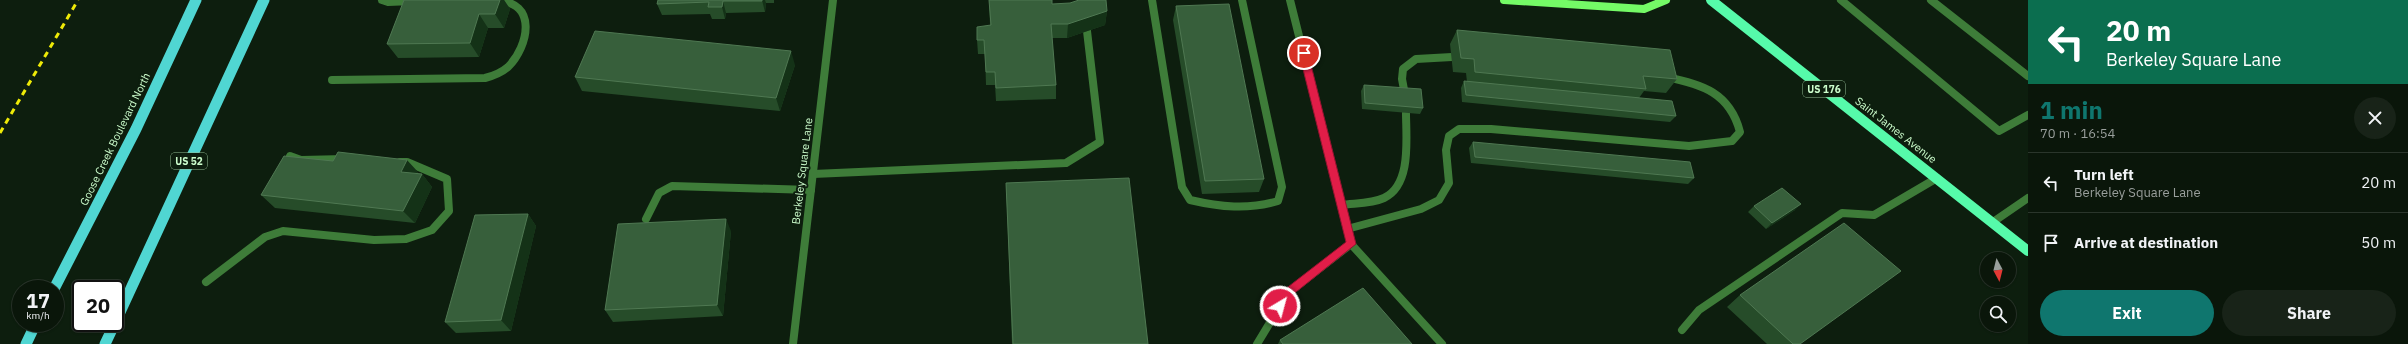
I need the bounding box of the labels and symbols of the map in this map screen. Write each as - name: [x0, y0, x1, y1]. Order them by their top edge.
- pin: [1287, 36, 1321, 70]
- street label: Goose Creek Boulevard North: [77, 70, 153, 208]
- road number: US 176: [1803, 81, 1845, 97]
- street label: Saint James Avenue: [1852, 94, 1940, 166]
- street label: Berkeley Square Lane: [789, 117, 815, 225]
- road number: US 52: [171, 153, 207, 169]
- north arrow: [1980, 252, 2016, 288]
- speed limit sign: 20: [72, 280, 124, 332]
- position arrow: [1259, 285, 1301, 327]

